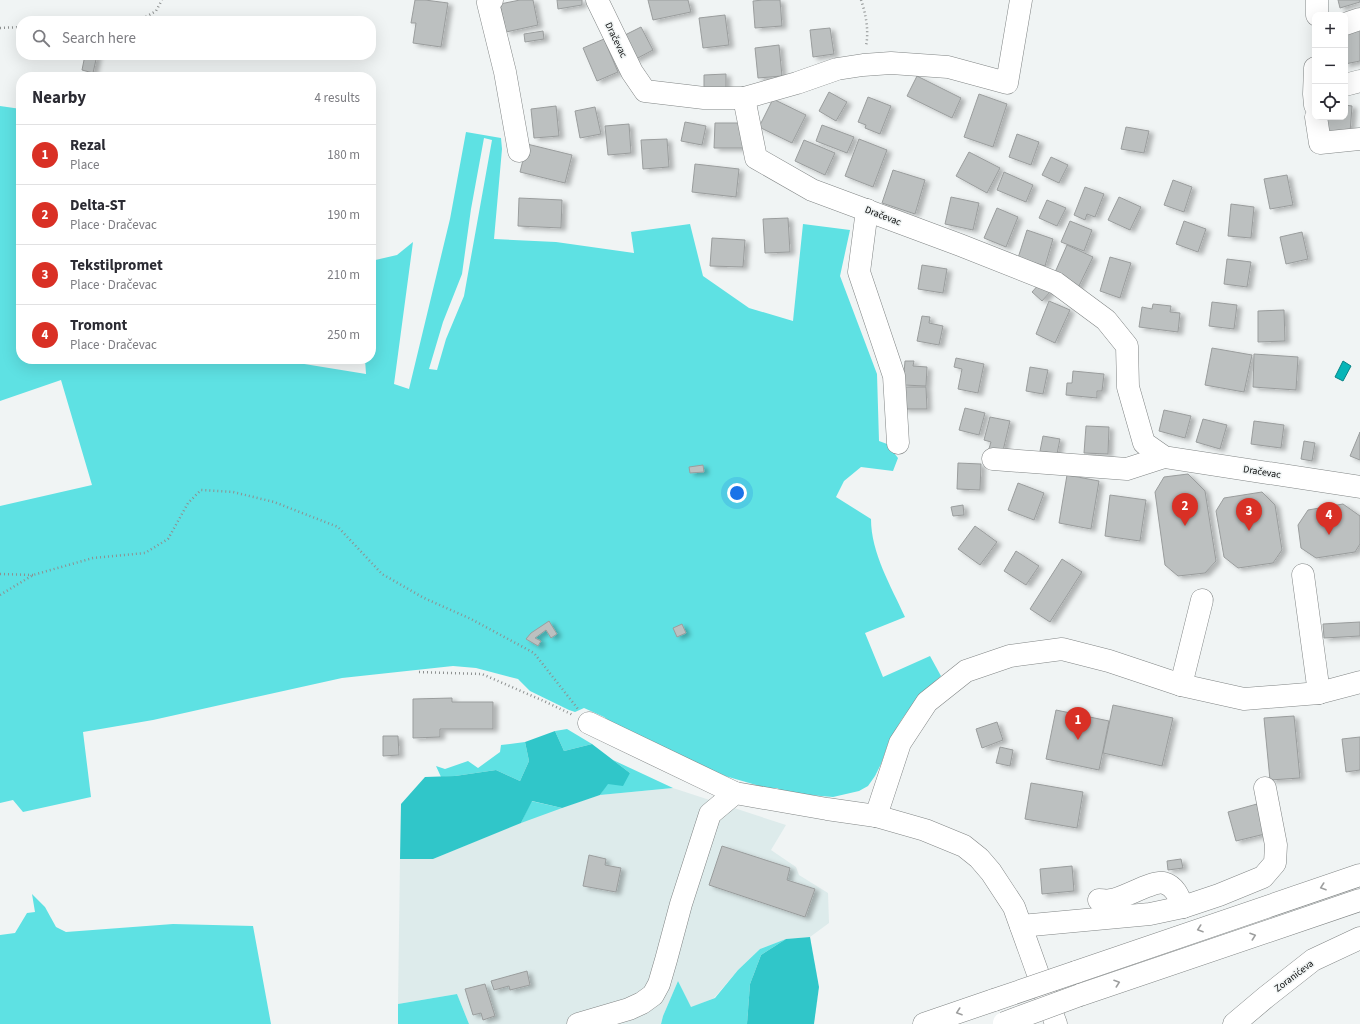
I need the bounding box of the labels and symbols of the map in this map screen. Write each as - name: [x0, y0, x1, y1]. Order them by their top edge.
- street label: Dračevac: [601, 20, 631, 60]
- street label: Dračevac: [863, 203, 904, 229]
- street label: Dračevac: [1242, 462, 1282, 482]
- your location: [727, 483, 747, 503]
- pin: 2: [1172, 493, 1198, 526]
- pin: 3: [1236, 498, 1262, 531]
- pin: 4: [1316, 502, 1342, 535]
- pin: 1: [1065, 707, 1091, 740]
- one-way arrow: [1320, 883, 1327, 891]
- one-way arrow: [1197, 925, 1204, 933]
- one-way arrow: [1250, 933, 1257, 941]
- street label: Zoranićeva: [1272, 957, 1316, 995]
- one-way arrow: [1114, 979, 1121, 988]
- one-way arrow: [955, 1007, 962, 1016]

